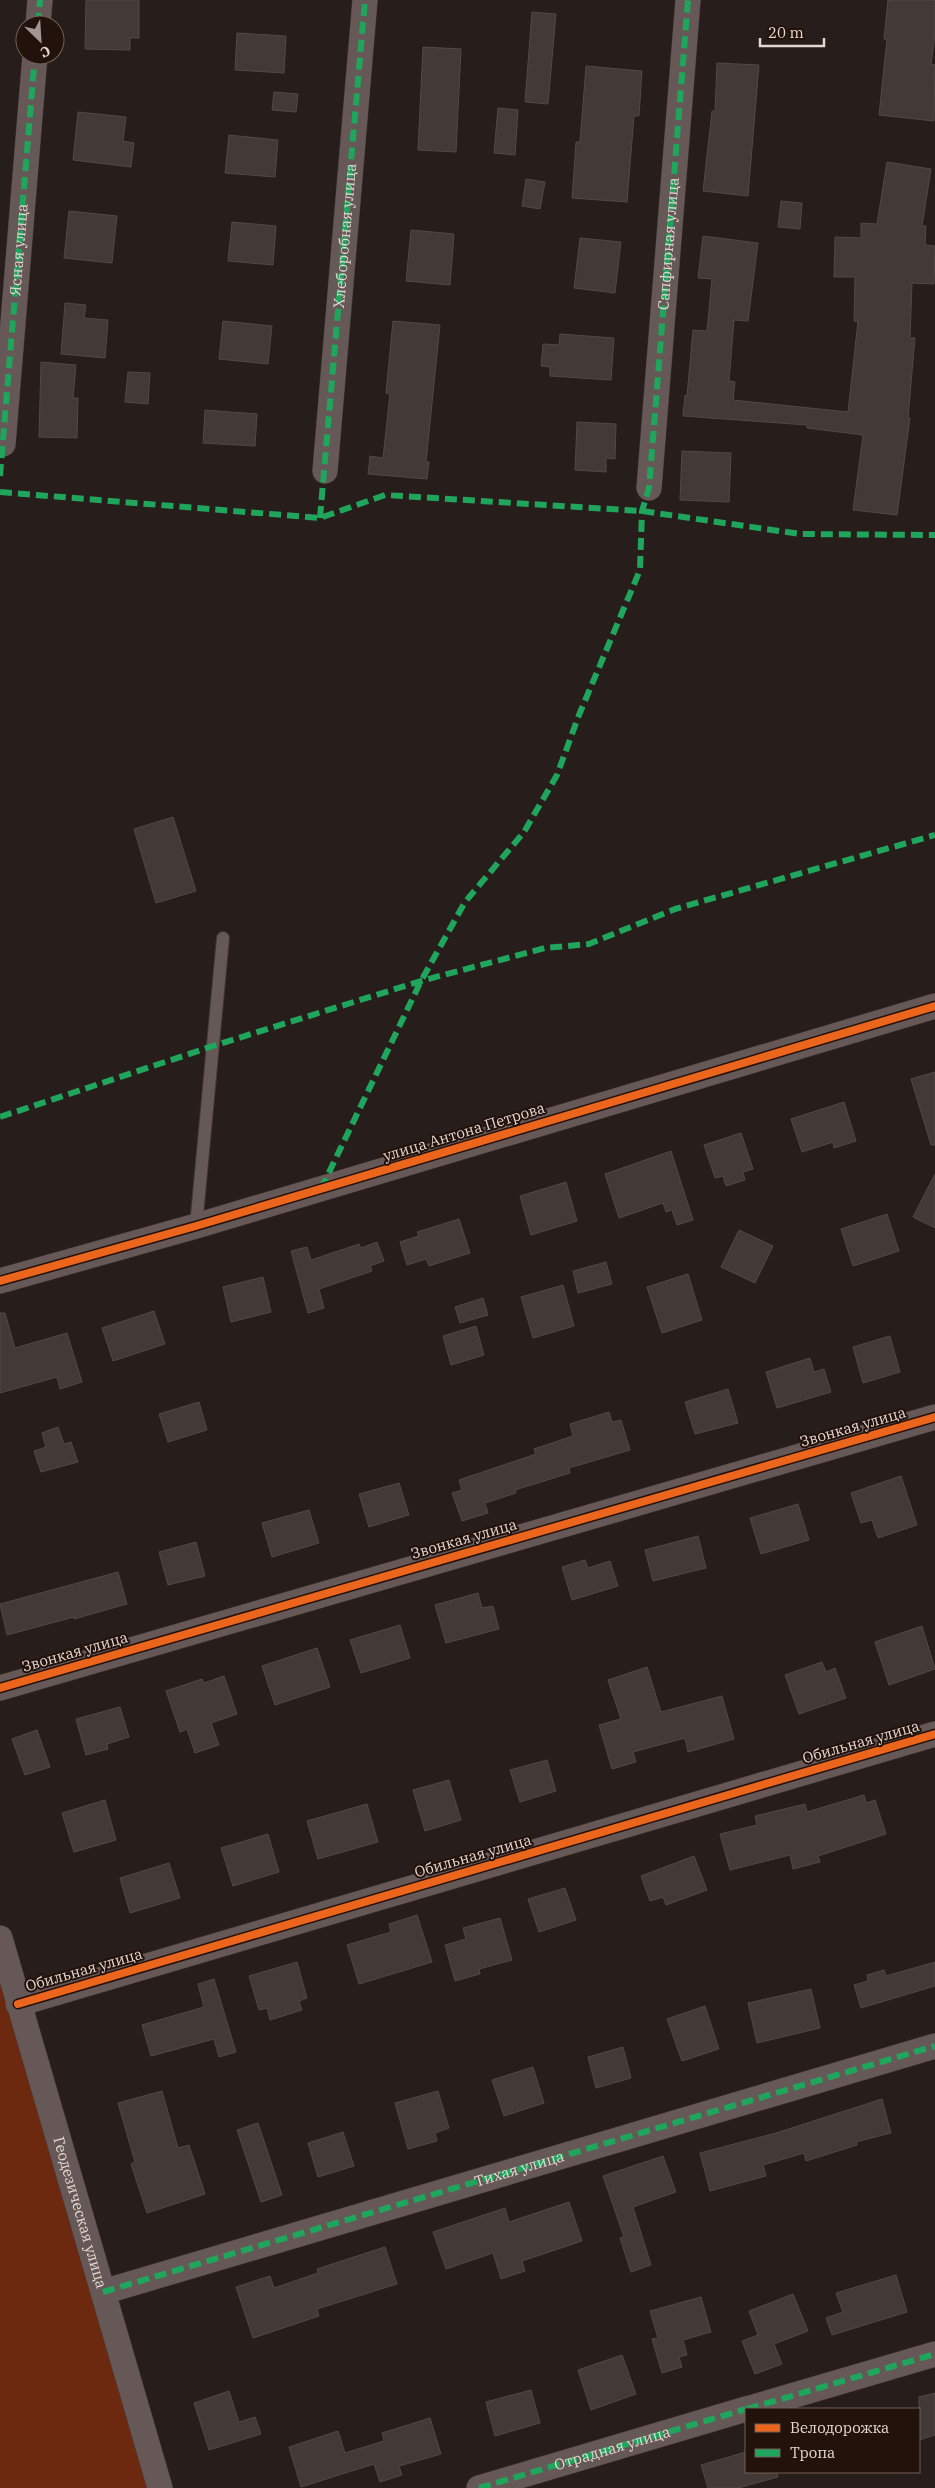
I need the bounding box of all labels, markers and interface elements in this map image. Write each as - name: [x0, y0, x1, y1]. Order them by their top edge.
- north arrow: [15, 15, 65, 65]
- scale bar: [760, 15, 824, 47]
- text: 20 m: [768, 23, 804, 42]
- text: С: [37, 42, 54, 62]
- street label: Хлеборобная улица: [329, 163, 360, 309]
- street label: Сапфирная улица: [653, 177, 683, 311]
- street label: Ясная улица: [5, 203, 32, 297]
- street label: улица Антона Петрова: [381, 1098, 547, 1165]
- street label: Звонкая улица: [798, 1402, 908, 1451]
- street label: Звонкая улица: [409, 1514, 519, 1563]
- street label: Звонкая улица: [20, 1627, 130, 1676]
- street label: Обильная улица: [800, 1716, 922, 1767]
- street label: Обильная улица: [412, 1830, 534, 1881]
- street label: Обильная улица: [23, 1944, 145, 1995]
- street label: Геодезическая улица: [49, 2134, 111, 2291]
- street label: Тихая улица: [472, 2146, 566, 2191]
- legend: [745, 2408, 920, 2473]
- text: Велодорожка: [790, 2418, 889, 2437]
- street label: Отрадная улица: [552, 2422, 673, 2474]
- text: Тропа: [790, 2443, 835, 2462]

